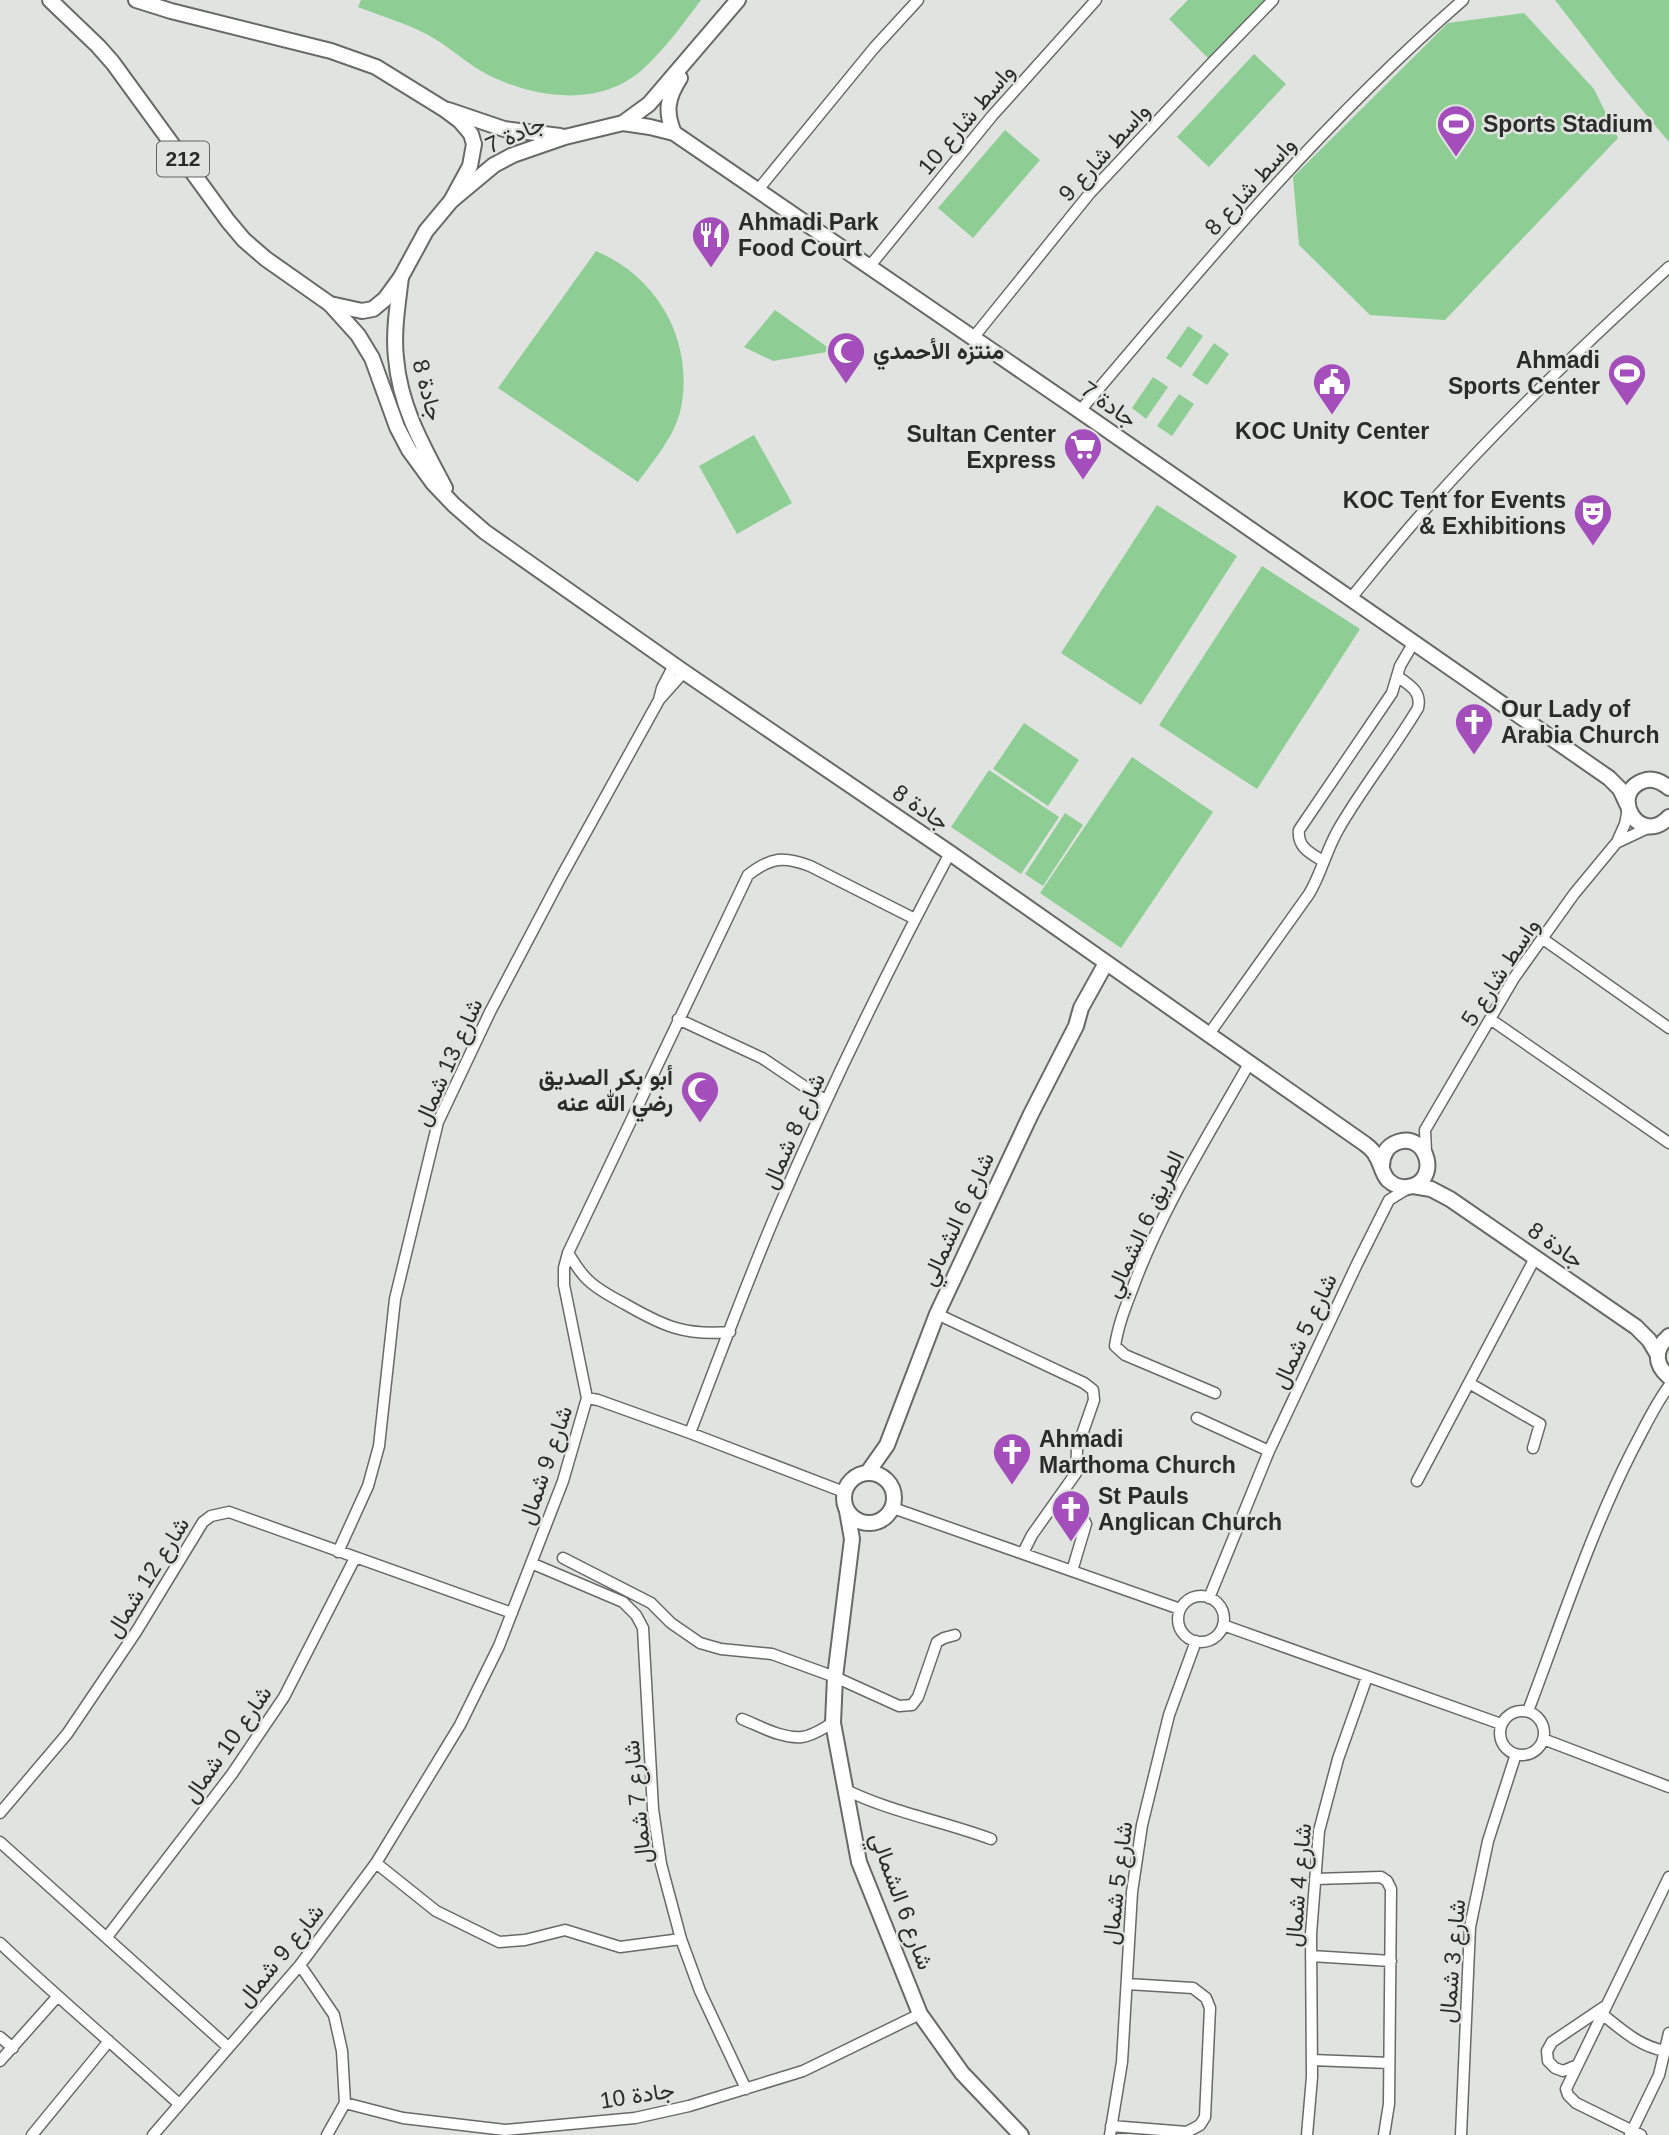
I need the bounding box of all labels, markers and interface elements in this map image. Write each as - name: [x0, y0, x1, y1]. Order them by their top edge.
- street label: واسط شارع 10: [912, 59, 1022, 181]
- street label: واسط شارع 9: [1053, 98, 1157, 208]
- sports icon: Sports Stadium: [1435, 103, 1477, 158]
- street label: جادة 7: [481, 109, 549, 159]
- place label: Sports Stadium: [1483, 111, 1653, 137]
- street label: واسط شارع 8: [1199, 132, 1303, 242]
- road number: 212: [157, 142, 209, 176]
- place label: Ahmadi Park Food Court: [738, 209, 879, 261]
- restaurant icon: Ahmadi Park Food Court: [690, 214, 732, 269]
- mosque icon: منتزه الأحمدي: [825, 330, 867, 385]
- place label: منتزه الأحمدي: [873, 337, 1004, 370]
- place label: Ahmadi Sports Center: [1448, 347, 1600, 399]
- sports icon: Ahmadi Sports Center: [1606, 352, 1648, 407]
- street label: جادة 8: [407, 357, 449, 423]
- public building icon: KOC Unity Center: [1311, 361, 1353, 416]
- street label: جادة 7: [1076, 375, 1142, 433]
- place label: KOC Unity Center: [1235, 418, 1429, 444]
- place label: Sultan Center Express: [906, 421, 1056, 473]
- supermarket icon: Sultan Center Express: [1062, 426, 1104, 481]
- place label: KOC Tent for Events & Exhibitions: [1343, 487, 1566, 539]
- theatre icon: KOC Tent for Events & Exhibitions: [1572, 492, 1614, 547]
- place label: Our Lady of Arabia Church: [1501, 696, 1659, 748]
- church icon: Our Lady of Arabia Church: [1453, 701, 1495, 756]
- street label: جادة 8: [888, 779, 954, 835]
- street label: واسط شارع 5: [1456, 913, 1547, 1032]
- street label: شارع 13 شمال: [408, 994, 490, 1131]
- place label: أبو بكر الصديق رضي الله عنه: [539, 1064, 673, 1123]
- mosque icon: أبو بكر الصديق رضي الله عنه: [679, 1069, 721, 1124]
- street label: شارع 8 شمال: [756, 1069, 833, 1194]
- street label: الطريق 6 الشمالي: [1099, 1146, 1195, 1304]
- street label: شارع 6 الشمالي: [915, 1148, 1005, 1292]
- street label: جادة 8: [1523, 1216, 1589, 1274]
- street label: شارع 5 شمال: [1266, 1269, 1345, 1394]
- street label: شارع 9 شمال: [513, 1402, 580, 1529]
- place label: Ahmadi Marthoma Church: [1039, 1426, 1236, 1478]
- church icon: Ahmadi Marthoma Church: [991, 1431, 1033, 1486]
- place label: St Pauls Anglican Church: [1098, 1483, 1282, 1535]
- church icon: St Pauls Anglican Church: [1050, 1488, 1092, 1543]
- street label: شارع 12 شمال: [100, 1512, 197, 1643]
- street label: شارع 10 شمال: [177, 1681, 279, 1809]
- street label: شارع 7 شمال: [618, 1739, 659, 1865]
- street label: شارع 5 شمال: [1097, 1820, 1140, 1946]
- street label: شارع 4 شمال: [1280, 1822, 1319, 1948]
- street label: شارع 6 الشمالي: [860, 1829, 939, 1975]
- street label: شارع 3 شمال: [1434, 1898, 1473, 2024]
- street label: شارع 9 شمال: [231, 1899, 331, 2013]
- street label: جادة 10: [598, 2076, 676, 2114]

